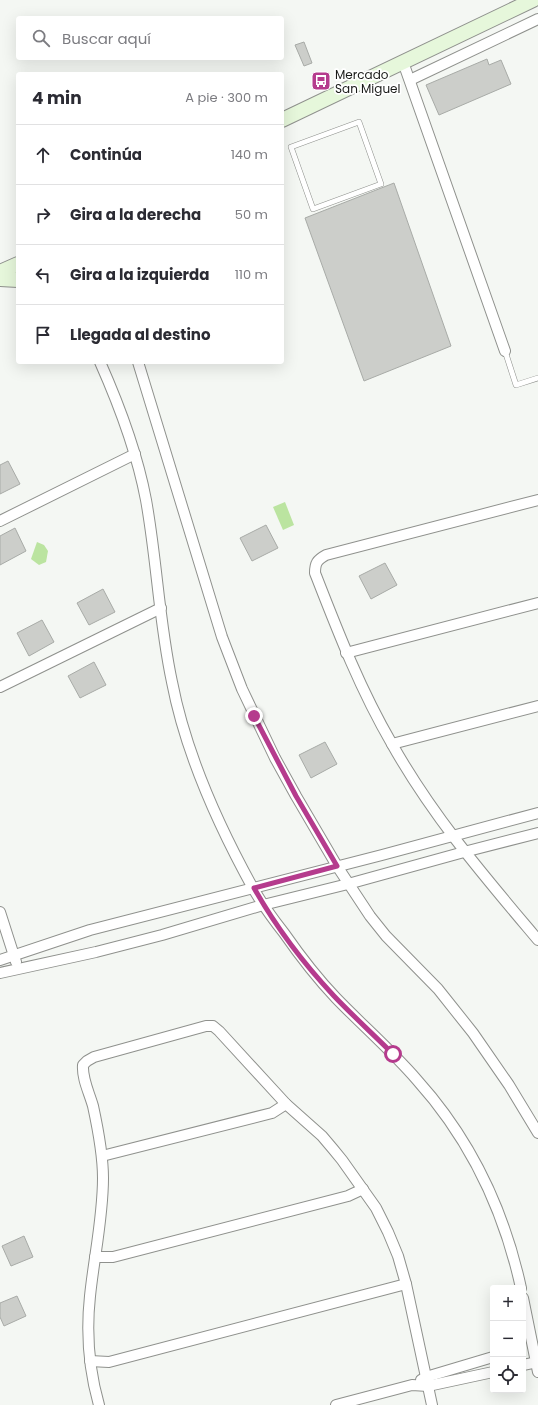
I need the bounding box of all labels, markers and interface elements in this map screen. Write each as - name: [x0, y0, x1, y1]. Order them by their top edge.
- search box: [16, 16, 284, 60]
- icon: search: [30, 27, 52, 49]
- text: Buscar aquí: [62, 28, 151, 49]
- place label: Mercado San Miguel: [335, 66, 401, 97]
- bus stop icon: Mercado San Miguel: [310, 70, 332, 92]
- text: 4 min: [32, 86, 82, 110]
- text: A pie · 300 m: [185, 88, 268, 107]
- icon: ahead: [32, 144, 54, 166]
- text: Continúa: [70, 144, 142, 165]
- text: 140 m: [231, 145, 268, 164]
- icon: right: [32, 204, 54, 226]
- text: Gira a la derecha: [70, 204, 201, 225]
- text: 50 m: [235, 205, 268, 224]
- icon: left: [32, 264, 54, 286]
- text: Gira a la izquierda: [70, 264, 209, 285]
- text: 110 m: [235, 265, 268, 284]
- icon: arrive: [32, 324, 54, 346]
- text: Llegada al destino: [70, 324, 211, 345]
- route end: [245, 707, 263, 725]
- route start: [384, 1045, 402, 1063]
- map controls: [490, 1285, 526, 1393]
- button: +: [490, 1285, 526, 1321]
- button: −: [490, 1321, 526, 1357]
- button: locate: [490, 1357, 526, 1393]

